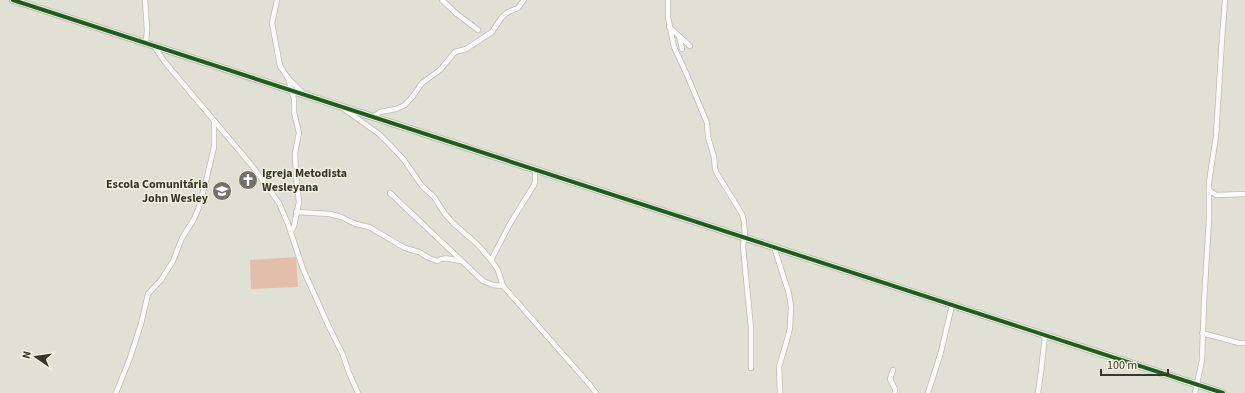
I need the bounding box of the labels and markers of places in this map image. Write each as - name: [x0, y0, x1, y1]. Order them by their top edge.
- place label: Igreja Metodista Wesleyana: [262, 165, 347, 196]
- church icon: Igreja Metodista Wesleyana: [237, 169, 259, 191]
- place label: Escola Comunitária John Wesley: [106, 176, 209, 207]
- school or university icon: Escola Comunitária John Wesley: [211, 180, 233, 202]

